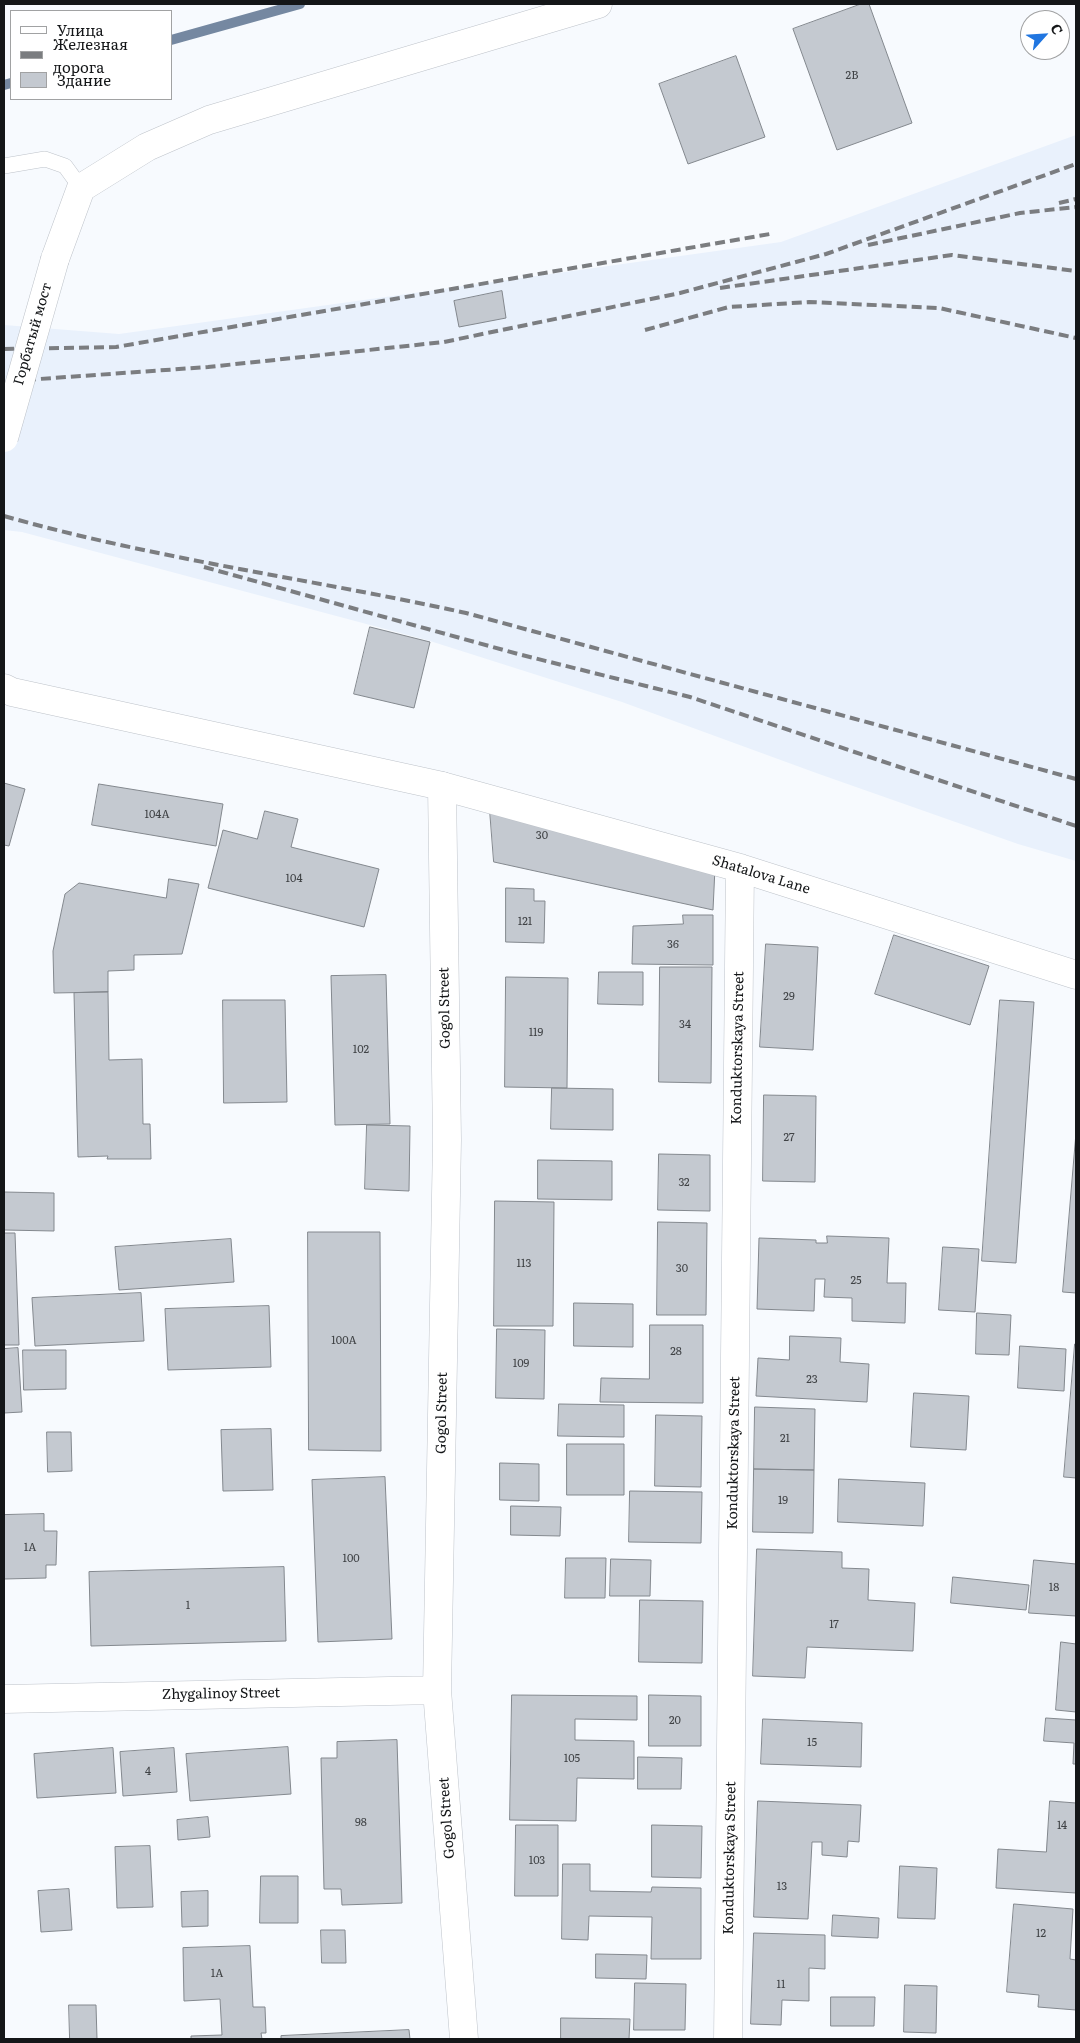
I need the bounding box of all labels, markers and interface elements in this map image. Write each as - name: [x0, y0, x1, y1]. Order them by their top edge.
- legend: [10, 10, 172, 100]
- north arrow: [1020, 10, 1070, 60]
- text: Улица: [57, 18, 104, 41]
- text: С: [1046, 20, 1069, 38]
- text: Железная дорога: [53, 32, 128, 78]
- text: Здание: [57, 68, 111, 91]
- house number: 2В: [846, 69, 858, 83]
- street label: Горбатый мост: [10, 281, 56, 387]
- house number: 104А: [145, 808, 169, 822]
- house number: 30: [536, 829, 548, 843]
- street label: Shatalova Lane: [710, 852, 812, 898]
- house number: 104: [286, 872, 302, 886]
- house number: 121: [518, 915, 532, 929]
- house number: 36: [667, 938, 679, 952]
- street label: Gogol Street: [436, 967, 454, 1049]
- street label: Konduktorskaya Street: [728, 971, 748, 1125]
- house number: 29: [783, 990, 795, 1004]
- house number: 34: [679, 1018, 691, 1032]
- house number: 119: [529, 1026, 543, 1040]
- house number: 102: [353, 1043, 369, 1057]
- house number: 27: [783, 1131, 795, 1145]
- house number: 32: [678, 1176, 690, 1190]
- house number: 113: [517, 1257, 531, 1271]
- house number: 30: [676, 1262, 688, 1276]
- house number: 25: [850, 1274, 862, 1288]
- house number: 100А: [331, 1334, 357, 1348]
- house number: 28: [670, 1345, 682, 1359]
- house number: 109: [513, 1357, 529, 1371]
- street label: Gogol Street: [433, 1372, 451, 1454]
- house number: 23: [806, 1373, 818, 1387]
- street label: Konduktorskaya Street: [724, 1376, 744, 1530]
- house number: 21: [780, 1432, 790, 1446]
- house number: 19: [778, 1494, 788, 1508]
- house number: 1А: [24, 1541, 36, 1555]
- house number: 100: [342, 1552, 360, 1566]
- house number: 18: [1049, 1581, 1059, 1595]
- house number: 1: [186, 1599, 190, 1613]
- house number: 17: [829, 1618, 839, 1632]
- street label: Zhygalinoy Street: [162, 1685, 280, 1703]
- house number: 20: [669, 1714, 681, 1728]
- house number: 15: [807, 1736, 817, 1750]
- house number: 105: [564, 1752, 580, 1766]
- house number: 4: [145, 1765, 151, 1779]
- street label: Gogol Street: [436, 1777, 458, 1859]
- street label: Konduktorskaya Street: [720, 1781, 740, 1935]
- house number: 98: [355, 1816, 367, 1830]
- house number: 14: [1057, 1819, 1067, 1833]
- house number: 103: [529, 1854, 545, 1868]
- house number: 13: [777, 1880, 787, 1894]
- house number: 12: [1036, 1927, 1046, 1941]
- house number: 1А: [211, 1967, 223, 1981]
- house number: 11: [777, 1978, 785, 1992]

